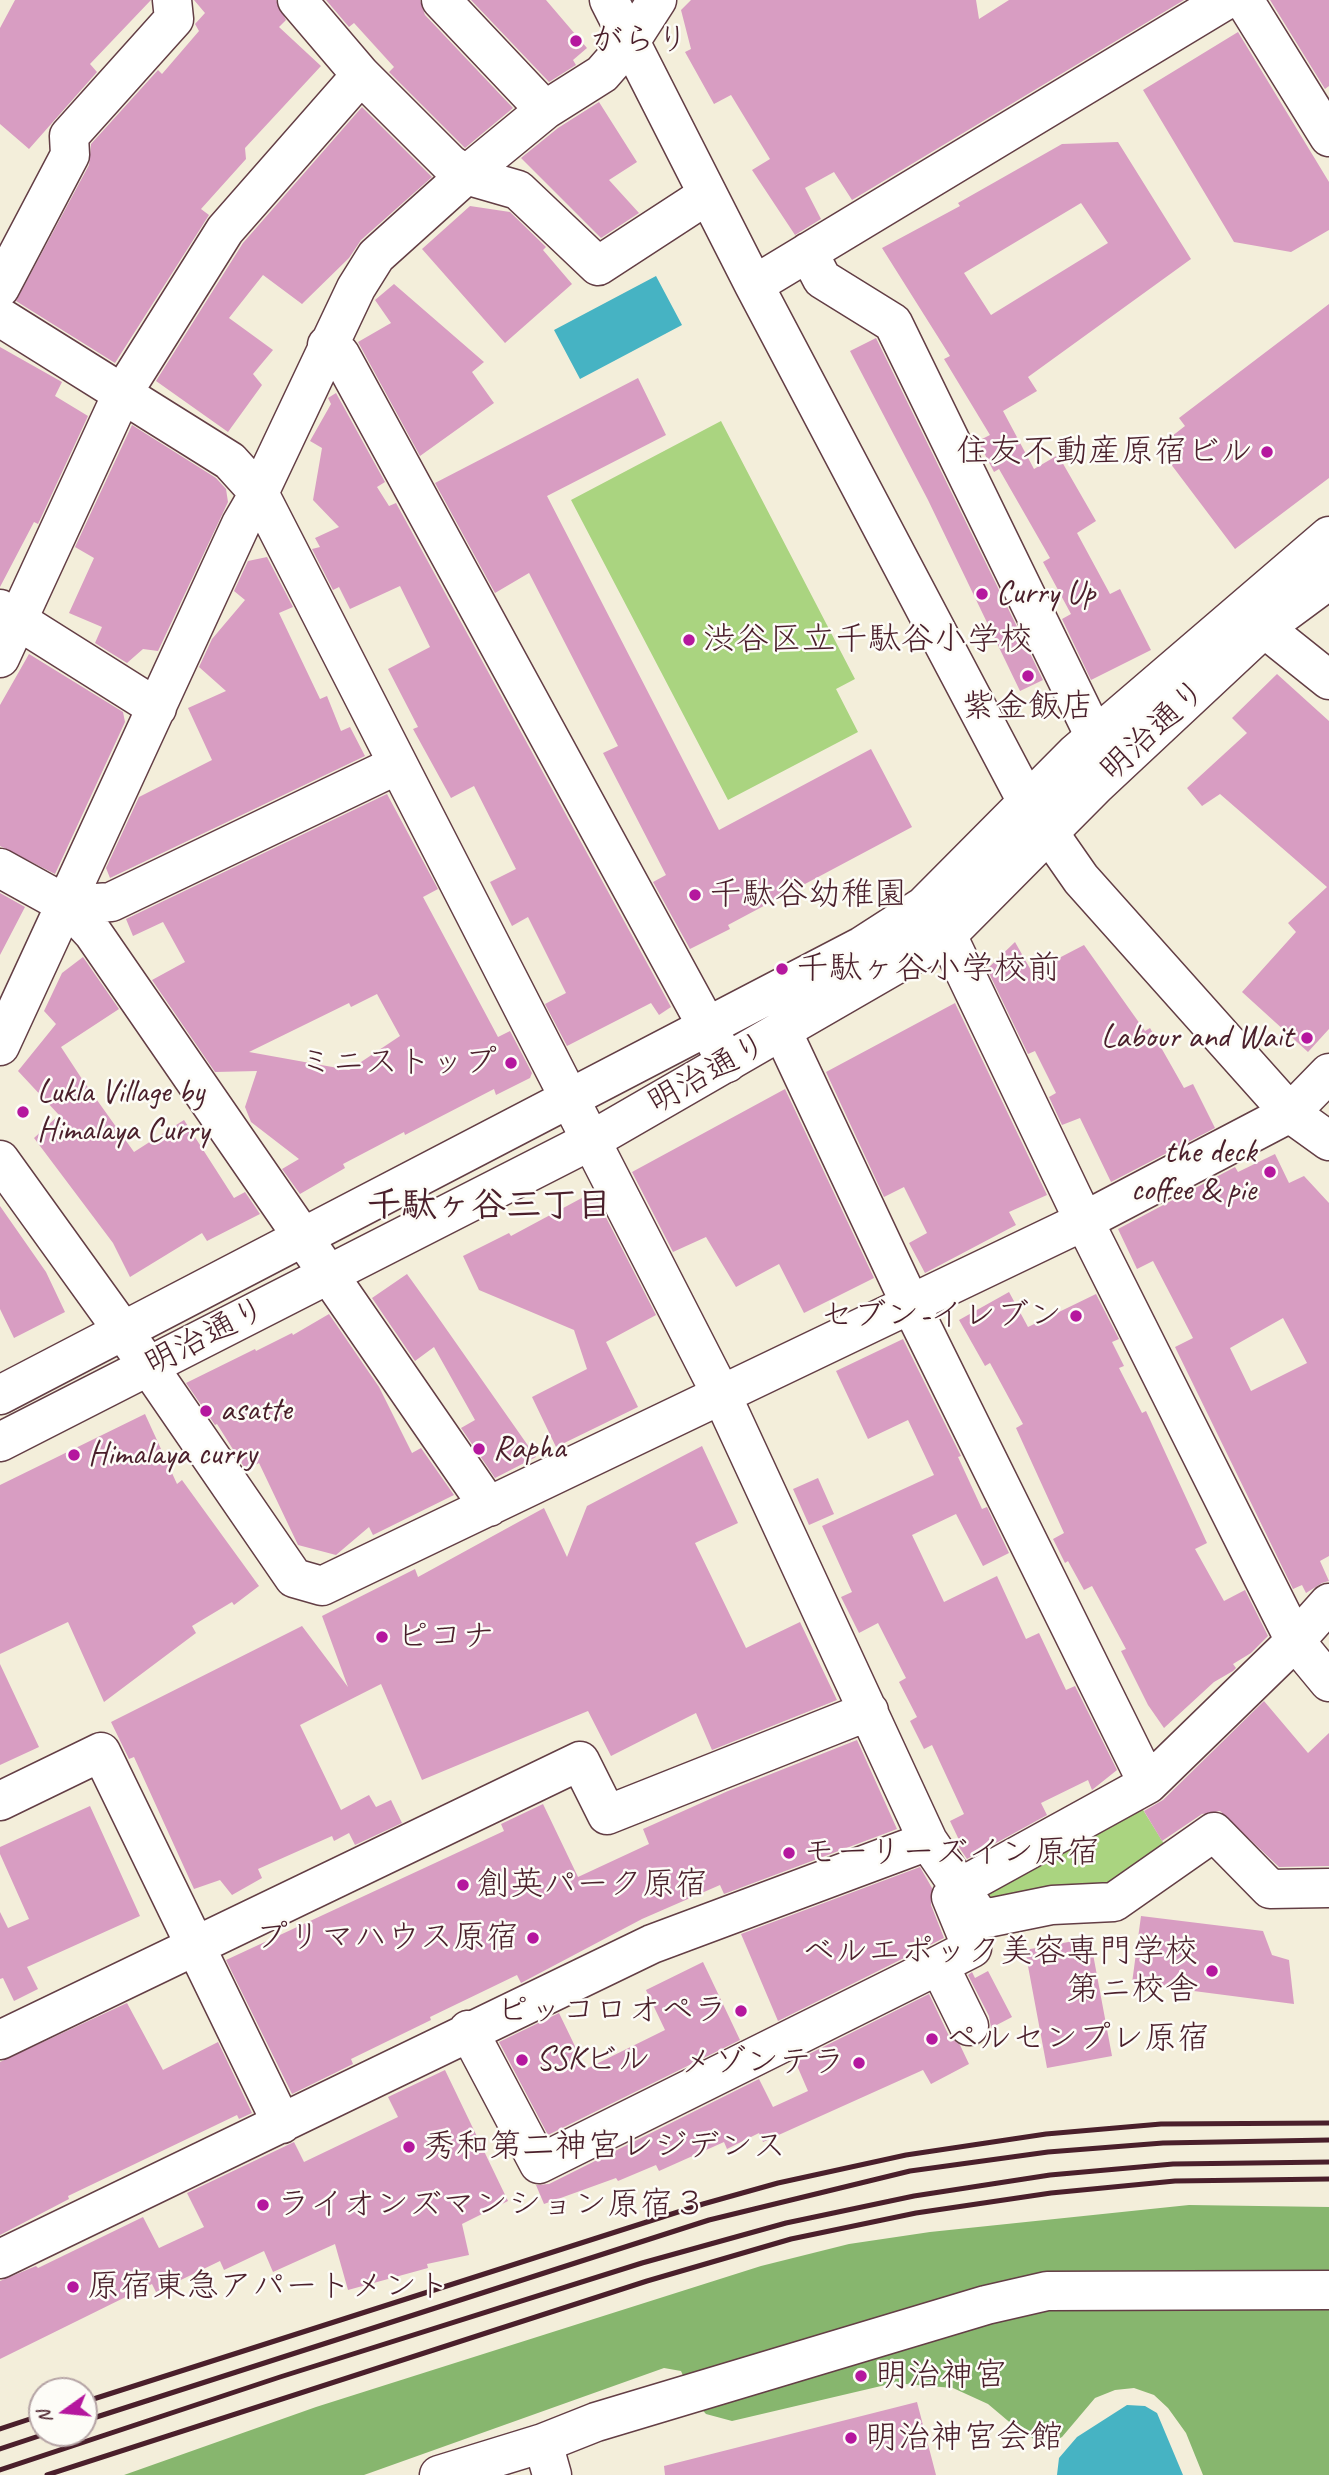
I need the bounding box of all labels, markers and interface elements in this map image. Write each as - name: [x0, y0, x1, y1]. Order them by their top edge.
- place label: がらり: [590, 21, 689, 61]
- marker: がらり: [568, 33, 584, 49]
- place label: 住友不動産原宿ビル: [956, 432, 1253, 472]
- marker: 住友不動産原宿ビル: [1259, 444, 1275, 460]
- place label: Curry Up: [996, 574, 1095, 614]
- marker: Curry Up: [974, 586, 990, 602]
- place label: 渋谷区立千駄谷小学校: [703, 620, 1033, 660]
- marker: 渋谷区立千駄谷小学校: [681, 632, 697, 648]
- marker: 紫金飯店: [1020, 668, 1036, 684]
- street label: 明治通り: [1092, 672, 1216, 790]
- place label: 紫金飯店: [962, 687, 1094, 727]
- place label: 千駄谷幼稚園: [709, 875, 907, 915]
- marker: 千駄谷幼稚園: [687, 887, 703, 903]
- place label: 千駄ヶ谷小学校前: [796, 949, 1060, 989]
- marker: 千駄ヶ谷小学校前: [774, 961, 790, 977]
- place label: Labour and Wait: [1101, 1018, 1293, 1058]
- street label: 明治通り: [641, 1025, 775, 1123]
- marker: Labour and Wait: [1299, 1030, 1315, 1046]
- place label: ミニストップ: [299, 1043, 497, 1083]
- marker: ミニストップ: [503, 1055, 519, 1071]
- place label: Lukla Village by Himalaya Curry: [37, 1073, 209, 1151]
- marker: Lukla Village by Himalaya Curry: [15, 1104, 31, 1120]
- place label: the deck coffee & pie: [1131, 1133, 1256, 1211]
- marker: the deck coffee & pie: [1262, 1164, 1278, 1180]
- district label: 千駄ヶ谷三丁目: [367, 1186, 611, 1228]
- street label: 明治通り: [138, 1289, 274, 1385]
- place label: セブン-イレブン: [820, 1296, 1062, 1336]
- marker: セブン-イレブン: [1068, 1308, 1084, 1324]
- place label: asatte: [220, 1391, 291, 1431]
- marker: asatte: [198, 1403, 214, 1419]
- place label: Rapha: [493, 1429, 566, 1469]
- place label: Himalaya curry: [88, 1435, 256, 1475]
- marker: Rapha: [471, 1441, 487, 1457]
- marker: Himalaya curry: [66, 1447, 82, 1463]
- place label: ピコナ: [396, 1617, 495, 1657]
- marker: ピコナ: [374, 1629, 390, 1645]
- place label: モーリーズイン原宿: [803, 1833, 1100, 1873]
- marker: モーリーズイン原宿: [781, 1845, 797, 1861]
- place label: 創英パーク原宿: [477, 1865, 708, 1905]
- marker: 創英パーク原宿: [455, 1877, 471, 1893]
- place label: プリマハウス原宿: [255, 1918, 519, 1958]
- marker: プリマハウス原宿: [525, 1930, 541, 1946]
- place label: ベルエポック美容専門学校 第ニ校舎: [802, 1932, 1198, 2010]
- marker: ベルエポック美容専門学校 第ニ校舎: [1204, 1963, 1220, 1979]
- place label: ピッコロオペラ: [496, 1991, 727, 2031]
- marker: ピッコロオペラ: [733, 2003, 749, 2019]
- place label: ペルセンプレ原宿: [946, 2019, 1210, 2059]
- marker: ペルセンプレ原宿: [924, 2031, 940, 2047]
- place label: SSKビル: [536, 2040, 650, 2080]
- place label: メゾンテラ: [680, 2043, 845, 2083]
- marker: SSKビル: [514, 2052, 530, 2068]
- marker: メゾンテラ: [851, 2055, 867, 2071]
- place label: 秀和第二神宮レジデンス: [423, 2127, 786, 2167]
- marker: 秀和第二神宮レジデンス: [401, 2139, 417, 2155]
- place label: ライオンズマンション原宿３: [277, 2185, 706, 2225]
- marker: ライオンズマンション原宿３: [255, 2197, 271, 2213]
- place label: 原宿東急アパートメント: [87, 2267, 450, 2307]
- marker: 原宿東急アパートメント: [65, 2279, 81, 2295]
- place label: 明治神宮: [875, 2356, 1007, 2396]
- marker: 明治神宮: [853, 2368, 869, 2384]
- north arrow: [28, 2377, 98, 2447]
- text: N: [32, 2408, 58, 2426]
- place label: 明治神宮会館: [865, 2418, 1063, 2458]
- marker: 明治神宮会館: [843, 2430, 859, 2446]

